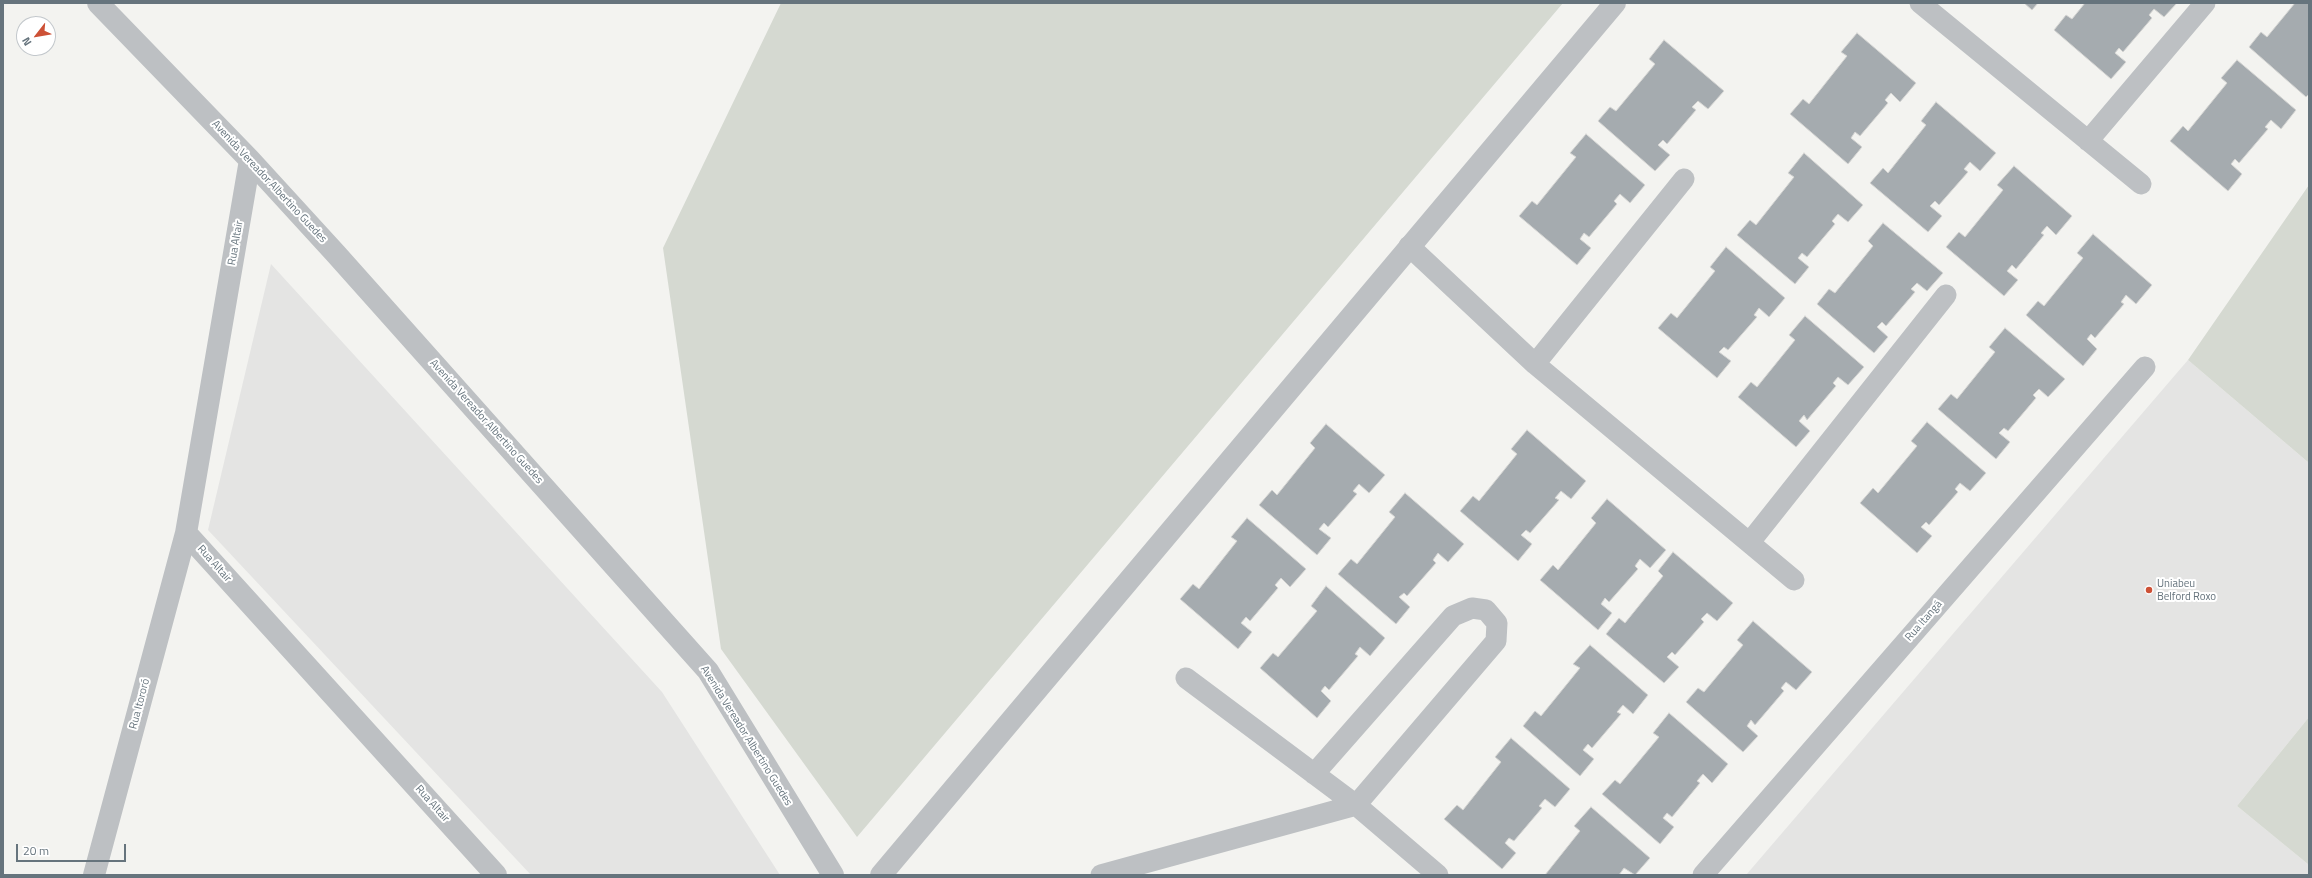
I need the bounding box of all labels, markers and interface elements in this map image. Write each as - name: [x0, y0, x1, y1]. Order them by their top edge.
- north arrow: [16, 16, 56, 56]
- text: N: [18, 34, 35, 49]
- street label: Avenida Vereador Albertino Guedes: [209, 118, 329, 246]
- street label: Rua Altair: [226, 220, 246, 266]
- street label: Avenida Vereador Albertino Guedes: [427, 357, 545, 487]
- street label: Rua Altair: [194, 543, 234, 585]
- place label: Uniabeu Belford Roxo: [2157, 577, 2216, 603]
- marker: Uniabeu Belford Roxo: [2144, 585, 2154, 595]
- street label: Rua Itangá: [1903, 598, 1945, 644]
- street label: Avenida Vereador Albertino Guedes: [697, 664, 795, 808]
- street label: Rua Itororó: [127, 677, 153, 731]
- street label: Rua Altair: [412, 783, 452, 825]
- scale bar: [18, 836, 128, 862]
- text: 20 m: [23, 841, 49, 860]

